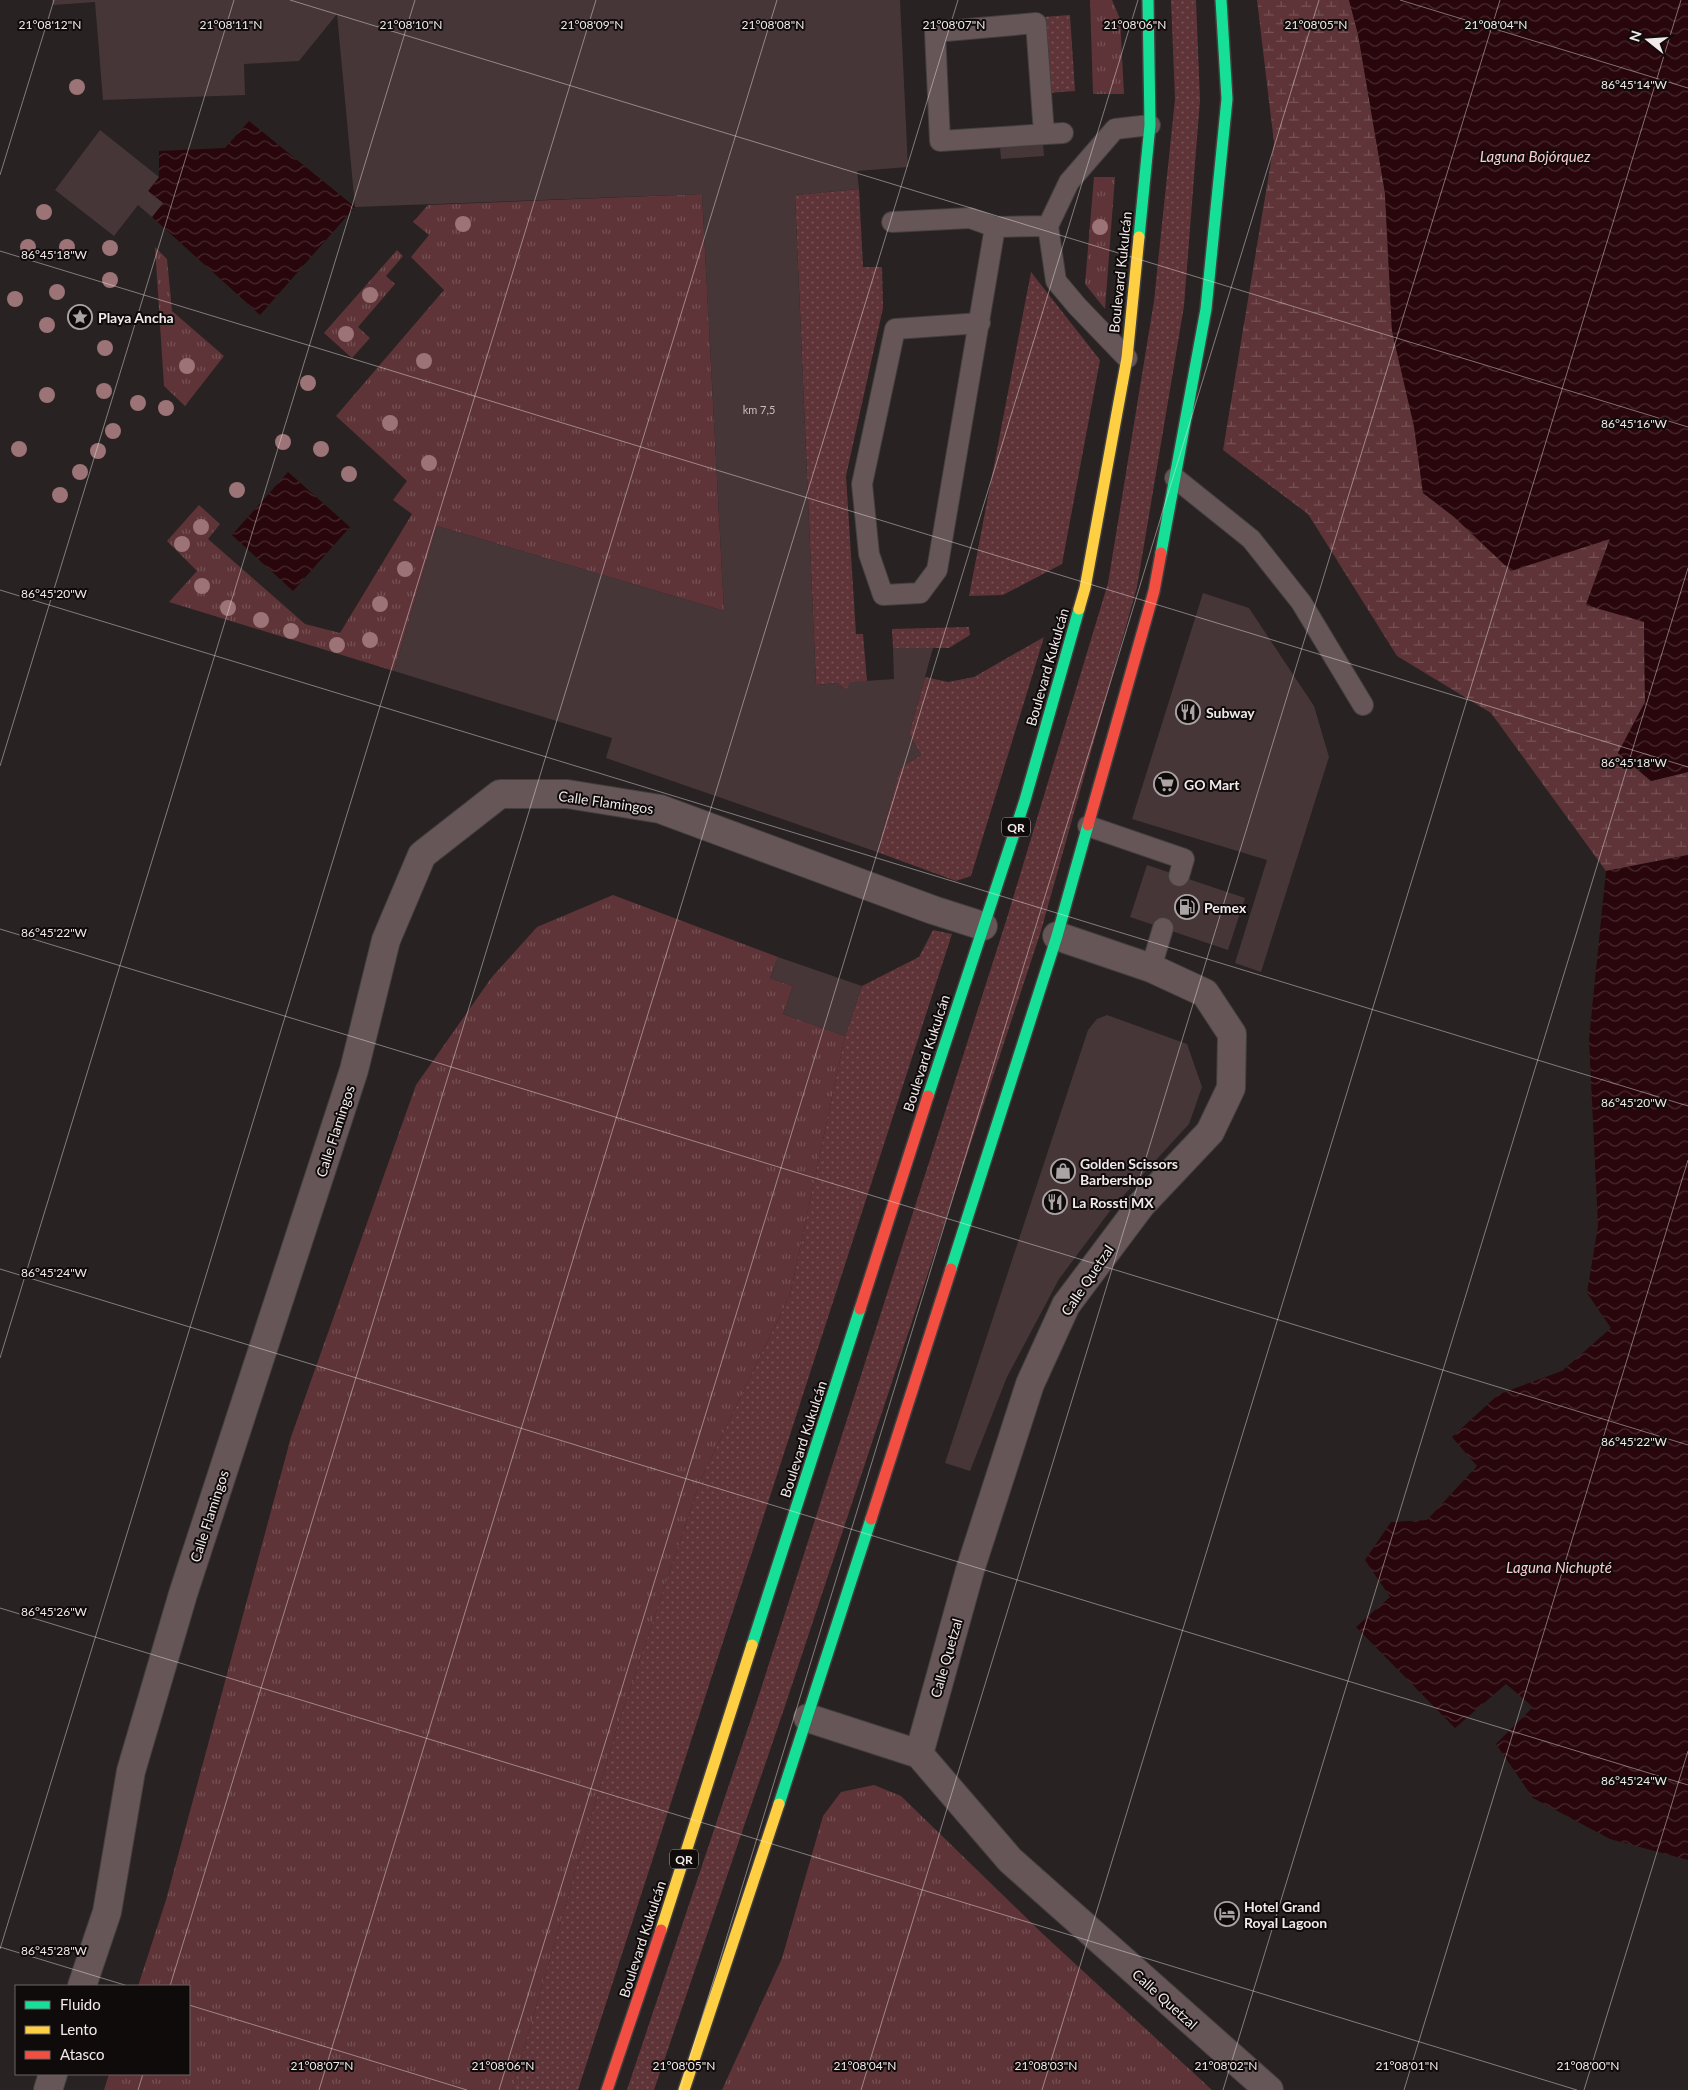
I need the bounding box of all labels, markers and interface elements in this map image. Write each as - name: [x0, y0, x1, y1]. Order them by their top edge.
- north arrow: [1623, 15, 1673, 65]
- text: 21°08'12"N: [19, 17, 81, 32]
- text: 21°08'11"N: [200, 17, 262, 32]
- text: 21°08'10"N: [380, 17, 442, 32]
- text: 21°08'09"N: [561, 17, 623, 32]
- text: 21°08'08"N: [742, 17, 804, 32]
- text: 21°08'07"N: [923, 17, 985, 32]
- text: 21°08'06"N: [1104, 17, 1166, 32]
- text: 21°08'05"N: [1285, 17, 1347, 32]
- text: 21°08'04"N: [1465, 17, 1527, 32]
- text: N: [1625, 28, 1645, 44]
- text: 86°45'14"W: [1601, 77, 1668, 92]
- water label: Laguna Bojórquez: [1480, 147, 1591, 165]
- street label: Boulevard Kukulcán: [1105, 210, 1135, 334]
- text: 86°45'18"W: [21, 247, 88, 262]
- place icon: Playa Ancha: [67, 304, 93, 330]
- place label: Playa Ancha: [98, 309, 174, 326]
- house number: km 7,5: [743, 403, 775, 416]
- text: 86°45'16"W: [1601, 416, 1668, 431]
- text: 86°45'20"W: [21, 586, 88, 601]
- street label: Boulevard Kukulcán: [1022, 606, 1072, 728]
- restaurant icon: Subway: [1175, 699, 1201, 725]
- place label: Subway: [1206, 704, 1255, 721]
- text: 86°45'18"W: [1601, 755, 1668, 770]
- supermarket icon: GO Mart: [1153, 771, 1179, 797]
- place label: GO Mart: [1184, 776, 1240, 793]
- street label: Calle Flamingos: [557, 787, 655, 817]
- road number: QR: [1002, 818, 1030, 836]
- fuel station icon: Pemex: [1174, 894, 1200, 920]
- place label: Pemex: [1204, 899, 1247, 916]
- text: 86°45'22"W: [21, 925, 88, 940]
- street label: Boulevard Kukulcán: [899, 992, 953, 1114]
- street label: Calle Flamingos: [312, 1083, 358, 1179]
- text: 86°45'20"W: [1601, 1095, 1668, 1110]
- place label: Golden Scissors Barbershop: [1080, 1155, 1178, 1188]
- shop icon: Golden Scissors Barbershop: [1050, 1158, 1076, 1184]
- restaurant icon: La Rossti MX: [1042, 1189, 1068, 1215]
- place label: La Rossti MX: [1072, 1194, 1154, 1211]
- street label: Calle Quetzal: [1057, 1241, 1117, 1319]
- text: 86°45'24"W: [21, 1265, 88, 1280]
- street label: Boulevard Kukulcán: [776, 1378, 830, 1500]
- text: 86°45'22"W: [1601, 1434, 1668, 1449]
- street label: Calle Flamingos: [186, 1468, 232, 1564]
- water label: Laguna Nichupté: [1506, 1558, 1612, 1576]
- text: 86°45'26"W: [21, 1604, 88, 1619]
- street label: Calle Quetzal: [927, 1616, 965, 1700]
- text: 86°45'24"W: [1601, 1773, 1668, 1788]
- road number: QR: [670, 1850, 698, 1868]
- street label: Boulevard Kukulcán: [615, 1878, 669, 2000]
- place label: Hotel Grand Royal Lagoon: [1244, 1898, 1327, 1931]
- hotel icon: Hotel Grand Royal Lagoon: [1214, 1901, 1240, 1927]
- text: 86°45'28"W: [21, 1943, 88, 1958]
- street label: Calle Quetzal: [1129, 1965, 1201, 2033]
- legend: [15, 1985, 190, 2075]
- text: Fluido: [60, 1995, 101, 2013]
- text: Lento: [60, 2020, 97, 2038]
- text: Atasco: [60, 2045, 105, 2063]
- text: 21°08'07"N: [291, 2058, 353, 2073]
- text: 21°08'06"N: [472, 2058, 534, 2073]
- text: 21°08'05"N: [653, 2058, 715, 2073]
- text: 21°08'04"N: [834, 2058, 896, 2073]
- text: 21°08'03"N: [1015, 2058, 1077, 2073]
- text: 21°08'02"N: [1195, 2058, 1257, 2073]
- text: 21°08'01"N: [1376, 2058, 1438, 2073]
- text: 21°08'00"N: [1557, 2058, 1619, 2073]

